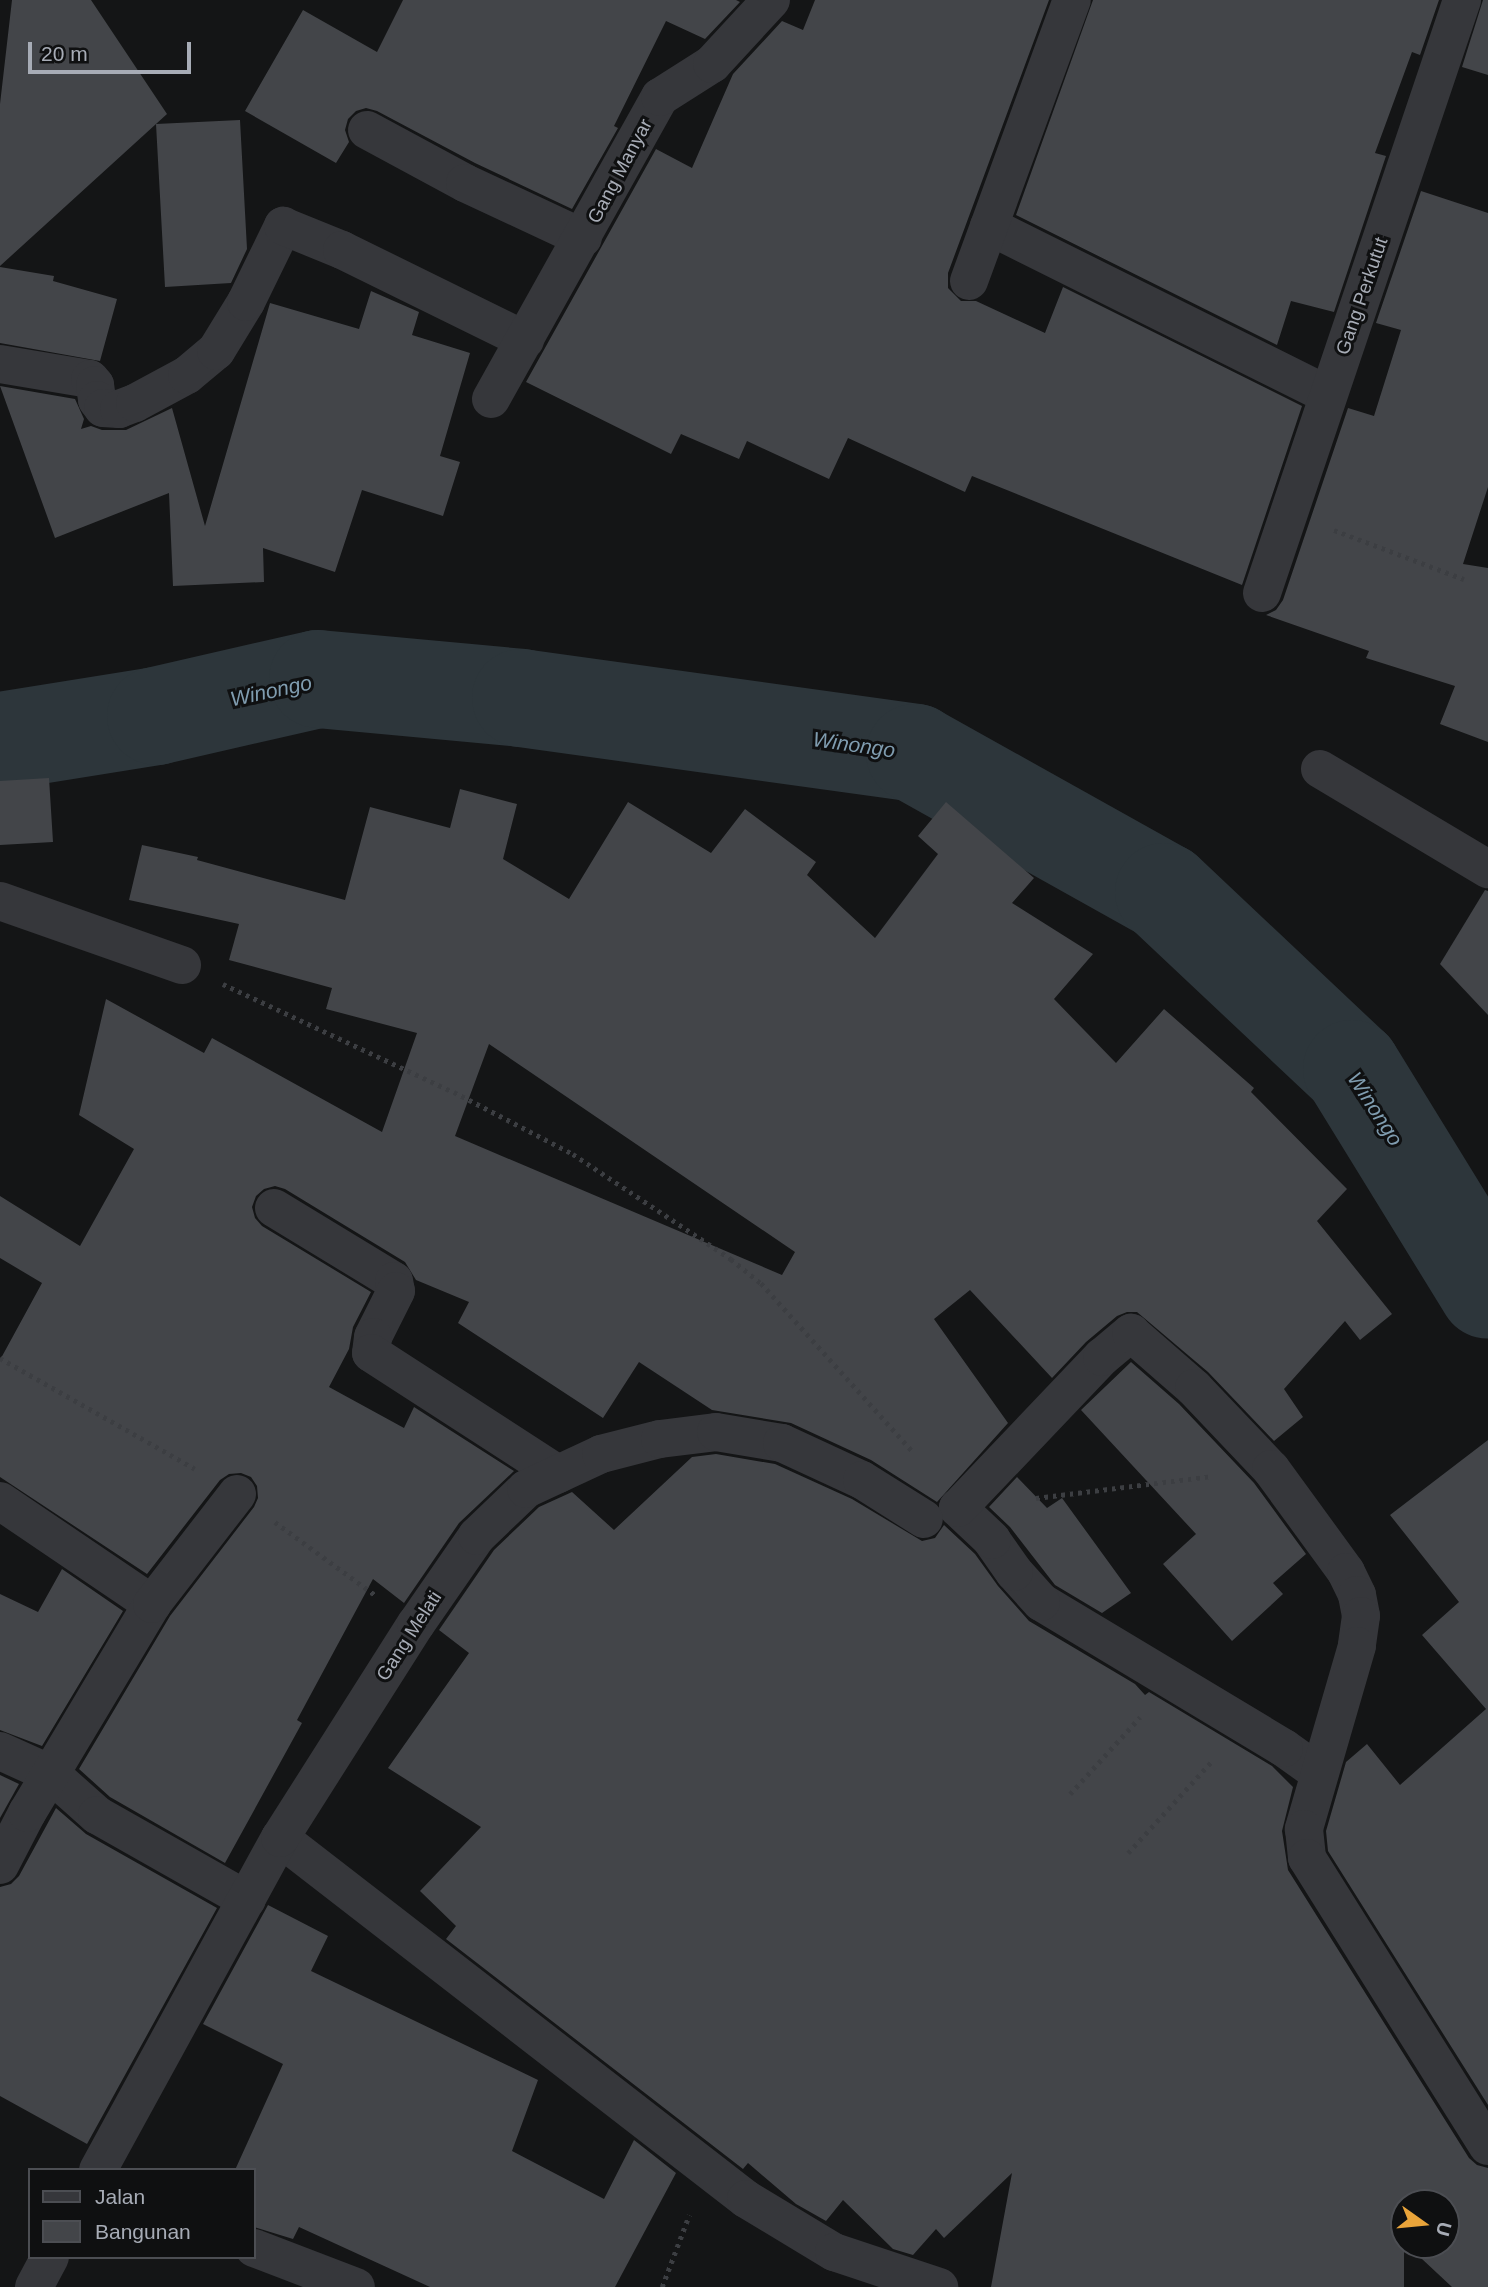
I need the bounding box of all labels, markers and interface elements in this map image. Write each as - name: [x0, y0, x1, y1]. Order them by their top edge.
- scale bar: [32, 28, 194, 72]
- text: 20 m: [41, 42, 88, 65]
- street label: Gang Manyar: [583, 115, 657, 227]
- street label: Gang Perkutut: [1331, 234, 1393, 358]
- water label: Winongo: [228, 670, 314, 712]
- water label: Winongo: [811, 727, 897, 763]
- water label: Winongo: [1342, 1067, 1408, 1151]
- street label: Gang Melati: [372, 1587, 446, 1685]
- legend: [28, 2168, 256, 2259]
- text: Jalan: [95, 2185, 145, 2208]
- north arrow: [1390, 2189, 1460, 2259]
- text: Bangunan: [95, 2220, 191, 2243]
- text: U: [1432, 2220, 1456, 2238]

